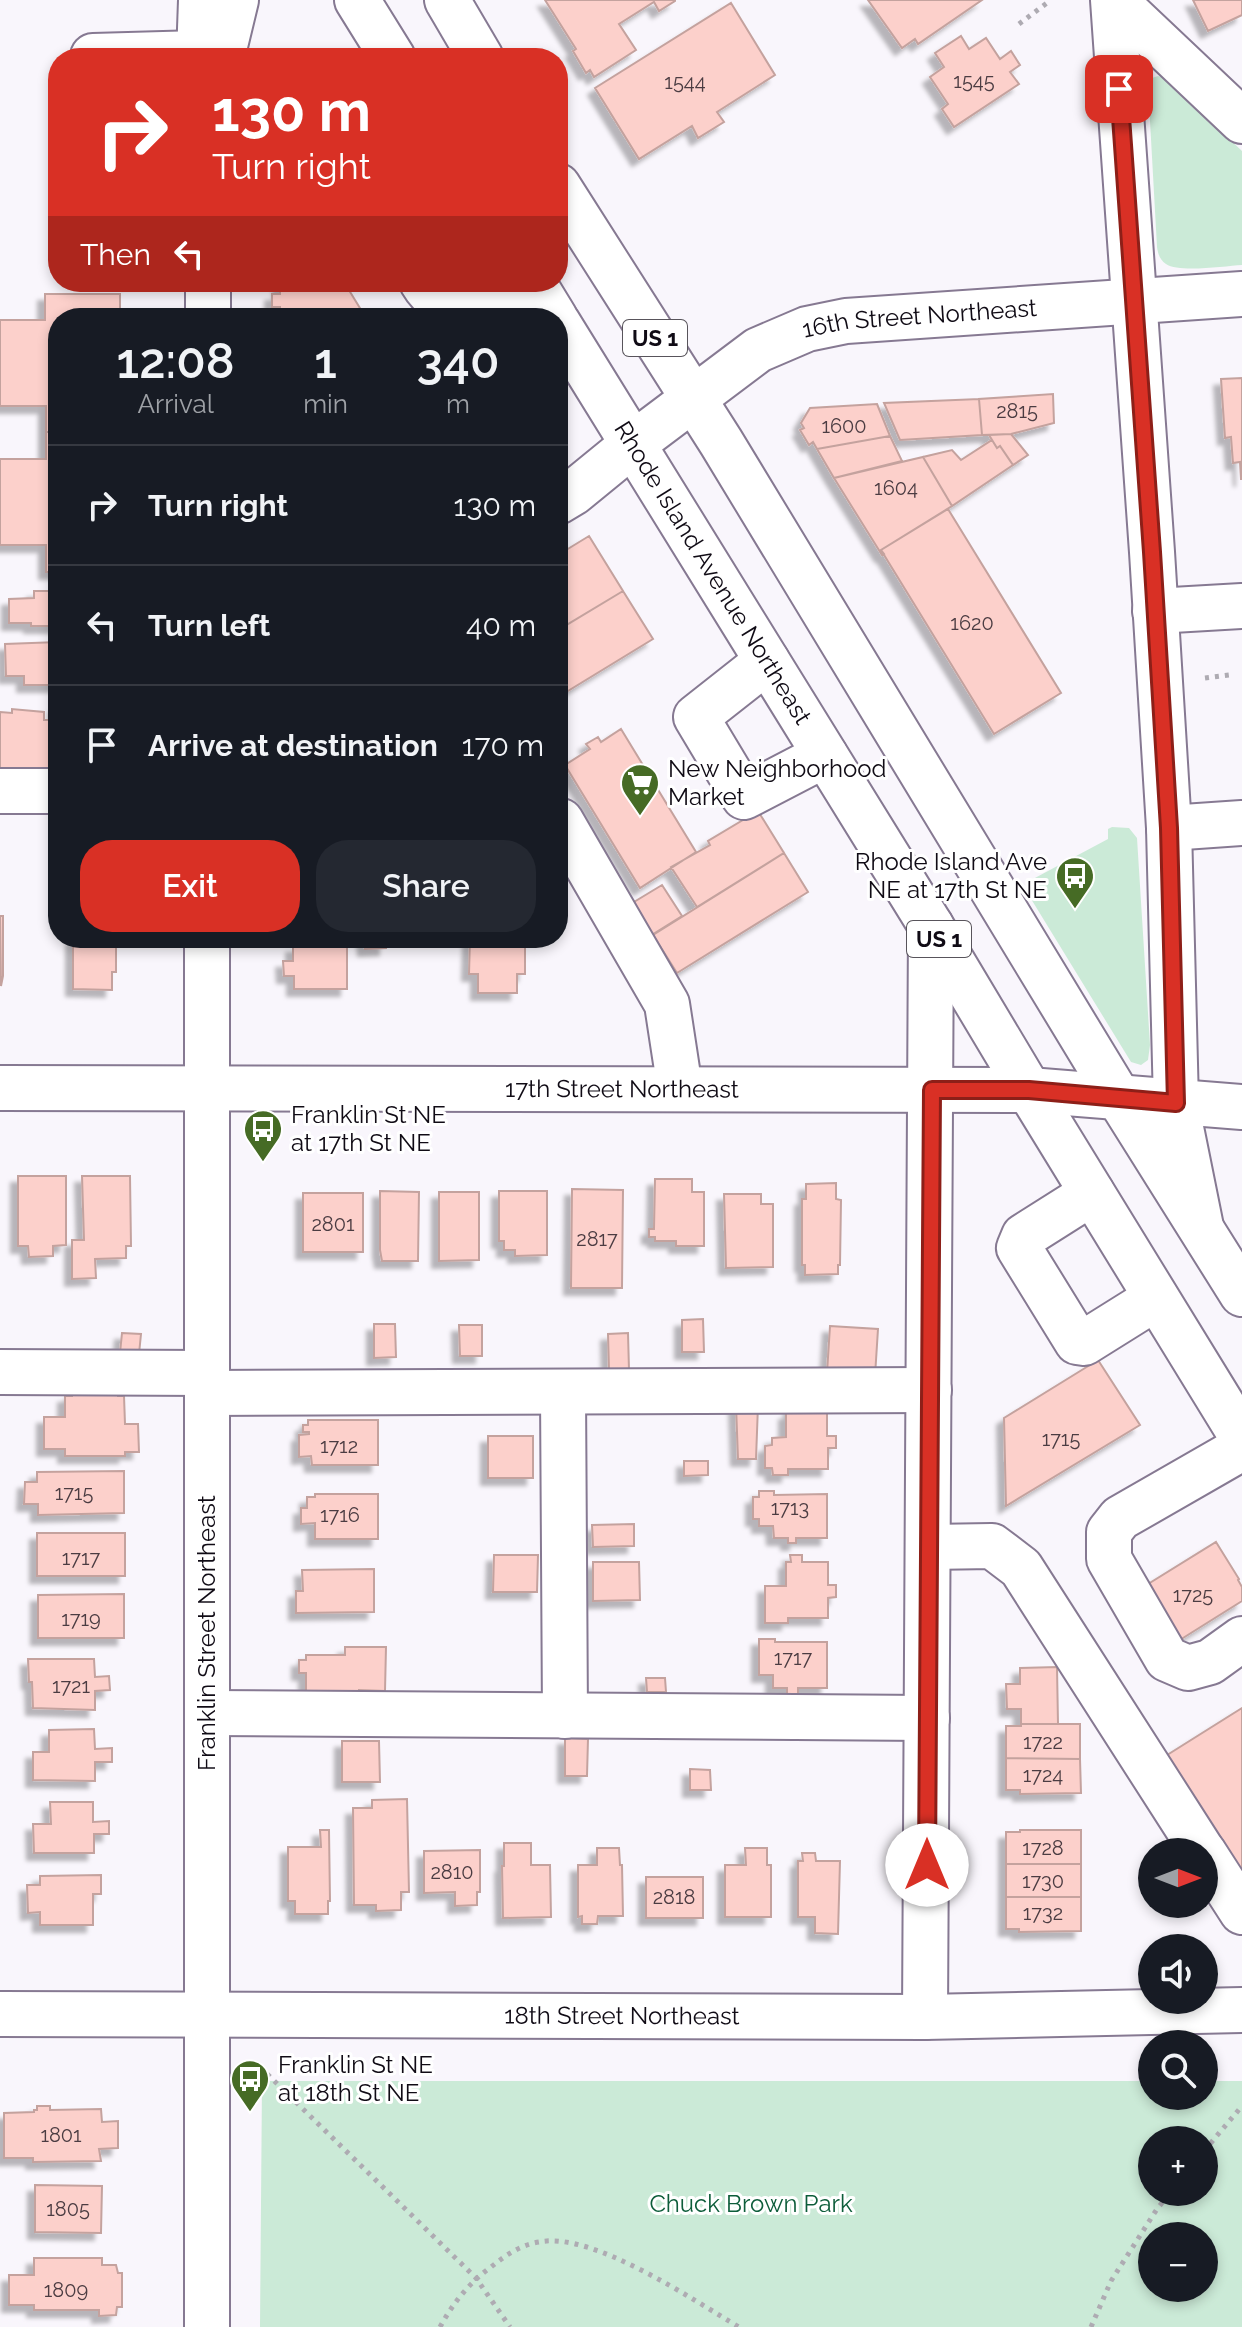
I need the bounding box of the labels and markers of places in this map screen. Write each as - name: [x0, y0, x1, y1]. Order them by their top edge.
- pin: [1085, 55, 1153, 123]
- place label: New Neighborhood Market: [668, 754, 887, 811]
- supermarket icon: New Neighborhood Market: [619, 762, 661, 817]
- place label: Rhode Island Ave NE at 17th St NE: [855, 847, 1047, 904]
- bus stop icon: Rhode Island Ave NE at 17th St NE: [1054, 855, 1096, 910]
- place label: Franklin St NE at 17th St NE: [291, 1100, 446, 1157]
- bus stop icon: Franklin St NE at 17th St NE: [242, 1108, 284, 1163]
- place label: Franklin St NE at 18th St NE: [278, 2050, 433, 2107]
- bus stop icon: Franklin St NE at 18th St NE: [229, 2058, 271, 2113]

